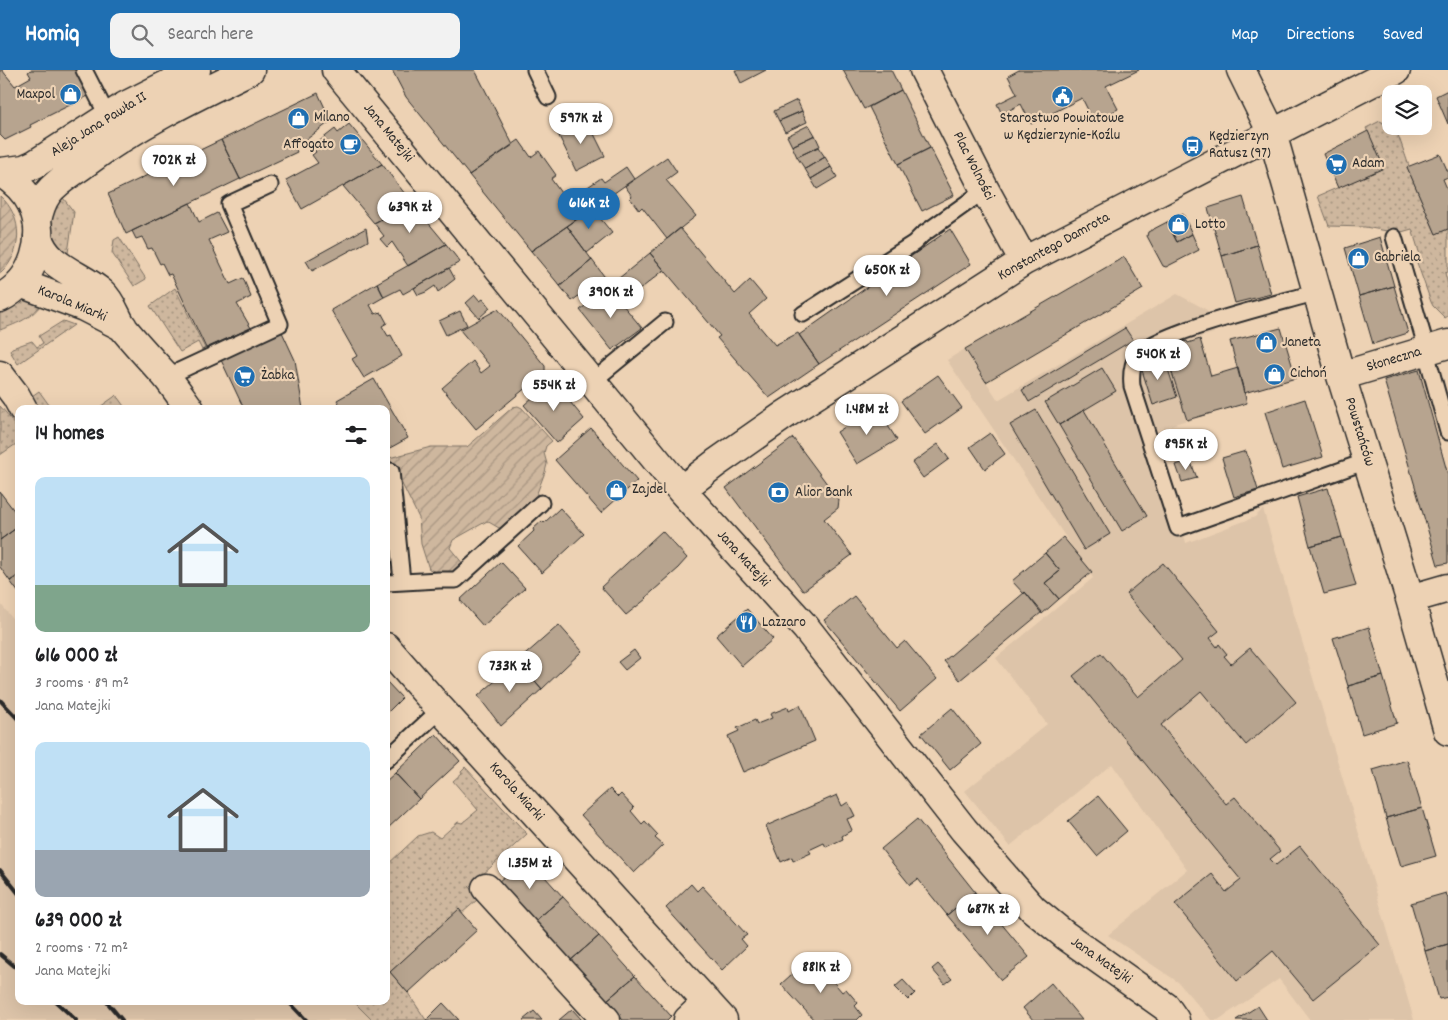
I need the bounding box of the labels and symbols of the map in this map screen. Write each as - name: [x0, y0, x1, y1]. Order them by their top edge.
- shop icon: Maxpol: [59, 83, 83, 107]
- place label: Maxpol: [16, 84, 55, 106]
- public building icon: Starostwo Powiatowe w Kędzierzynie-Koźlu: [1050, 84, 1074, 108]
- street label: Aleja Jana Pawła II: [47, 86, 152, 163]
- street label: Jana Matejki: [357, 99, 419, 168]
- pin: 597K zł: [535, 102, 627, 145]
- shop icon: Milano: [286, 106, 310, 130]
- place label: Milano: [314, 107, 350, 129]
- place label: Starostwo Powiatowe w Kędzierzynie-Koźlu: [1000, 108, 1125, 147]
- place label: Kędzierzyn Ratusz (97): [1209, 126, 1271, 165]
- street label: Plac Wolności: [946, 128, 1000, 204]
- cafe icon: Affogato: [338, 133, 362, 157]
- place label: Affogato: [283, 134, 334, 156]
- bus stop icon: Kędzierzyn Ratusz (97): [1181, 134, 1205, 158]
- pin: 702K zł: [128, 144, 220, 187]
- supermarket icon: Adam: [1324, 152, 1348, 176]
- place label: Adam: [1352, 153, 1385, 175]
- pin: 616K zł: [543, 188, 635, 230]
- pin: 639K zł: [364, 191, 456, 234]
- street label: Konstantego Damrota: [994, 207, 1115, 287]
- shop icon: Lotto: [1167, 213, 1191, 237]
- place label: Lotto: [1195, 214, 1226, 236]
- shop icon: Gabriela: [1346, 246, 1370, 270]
- place label: Gabriela: [1374, 247, 1422, 269]
- pin: 650K zł: [841, 254, 933, 297]
- pin: 390K zł: [565, 276, 657, 319]
- street label: Karola Miarki: [34, 280, 110, 329]
- shop icon: Janeta: [1254, 331, 1278, 355]
- place label: Janeta: [1282, 332, 1322, 354]
- pin: 540K zł: [1112, 338, 1204, 381]
- street label: Słoneczna: [1364, 341, 1425, 379]
- shop icon: Cichoń: [1262, 362, 1286, 386]
- place label: Cichoń: [1290, 363, 1327, 385]
- supermarket icon: Żabka: [233, 364, 257, 388]
- place label: Żabka: [261, 365, 295, 387]
- pin: 554K zł: [508, 370, 600, 412]
- pin: 1.48M zł: [815, 394, 919, 436]
- street label: Powstańców: [1338, 395, 1380, 470]
- pin: 895K zł: [1140, 428, 1232, 471]
- shop icon: Zajdel: [604, 478, 628, 502]
- place label: Zajdel: [632, 479, 667, 501]
- bank icon: Alior Bank: [767, 481, 791, 505]
- place label: Alior Bank: [795, 482, 852, 504]
- street label: Jana Matejki: [711, 525, 775, 593]
- restaurant icon: Lazzaro: [734, 611, 758, 635]
- place label: Lazzaro: [762, 612, 806, 634]
- pin: 733K zł: [464, 650, 556, 693]
- street label: Karola Miarki: [483, 757, 549, 827]
- pin: 1.35M zł: [478, 848, 582, 890]
- pin: 687K zł: [942, 894, 1034, 936]
- street label: Jana Matejki: [1066, 932, 1136, 990]
- pin: 881K zł: [775, 952, 867, 994]

